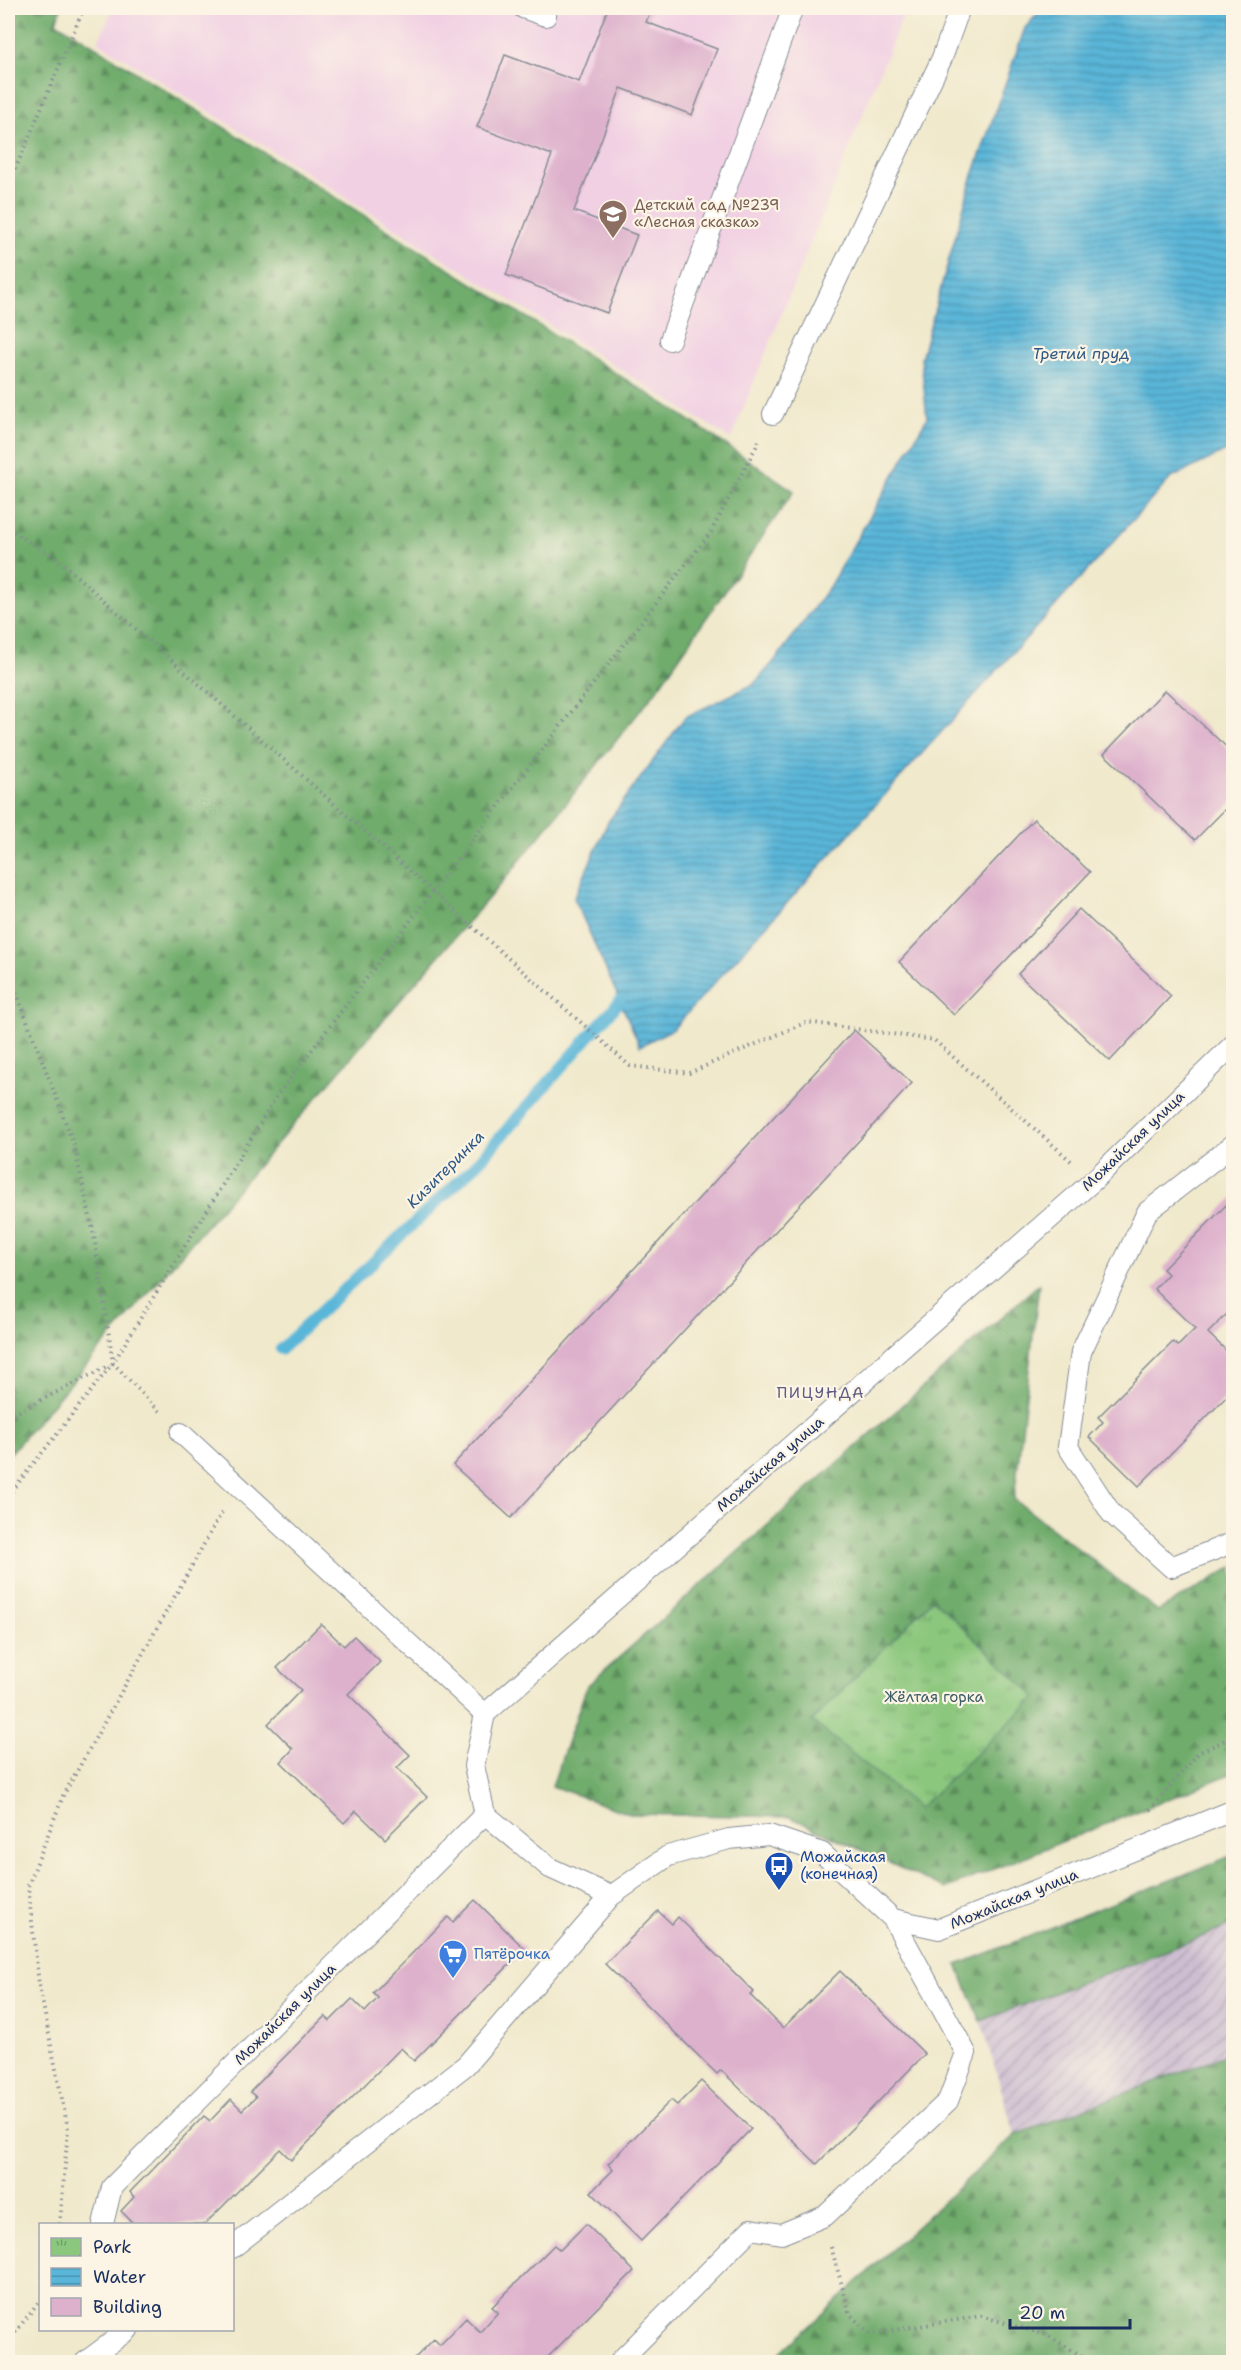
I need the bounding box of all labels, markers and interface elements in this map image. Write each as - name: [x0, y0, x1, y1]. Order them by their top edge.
- place label: Детский сад №239 «Лесная сказка»: [634, 195, 780, 232]
- school or university icon: Детский сад №239 «Лесная сказка»: [597, 198, 629, 240]
- water label: Третий пруд: [1032, 343, 1130, 364]
- street label: Можайская улица: [1077, 1086, 1189, 1196]
- water label: Кизитеринка: [402, 1126, 489, 1213]
- district label: ПИЦУНДА: [777, 1382, 865, 1403]
- street label: Можайская улица: [712, 1411, 829, 1516]
- park label: Жёлтая горка: [884, 1687, 984, 1707]
- place label: Можайская (конечная): [800, 1847, 886, 1884]
- bus stop icon: Можайская (конечная): [763, 1850, 795, 1892]
- street label: Можайская улица: [947, 1864, 1082, 1934]
- supermarket icon: Пятёрочка: [437, 1938, 469, 1980]
- place label: Пятёрочка: [474, 1944, 551, 1964]
- street label: Можайская улица: [230, 1958, 341, 2069]
- legend: [39, 2223, 234, 2331]
- text: Park: [93, 2235, 132, 2259]
- text: Water: [93, 2265, 146, 2289]
- scale bar: [1010, 2292, 1130, 2330]
- text: Building: [93, 2295, 162, 2319]
- text: 20 m: [1019, 2301, 1065, 2325]

